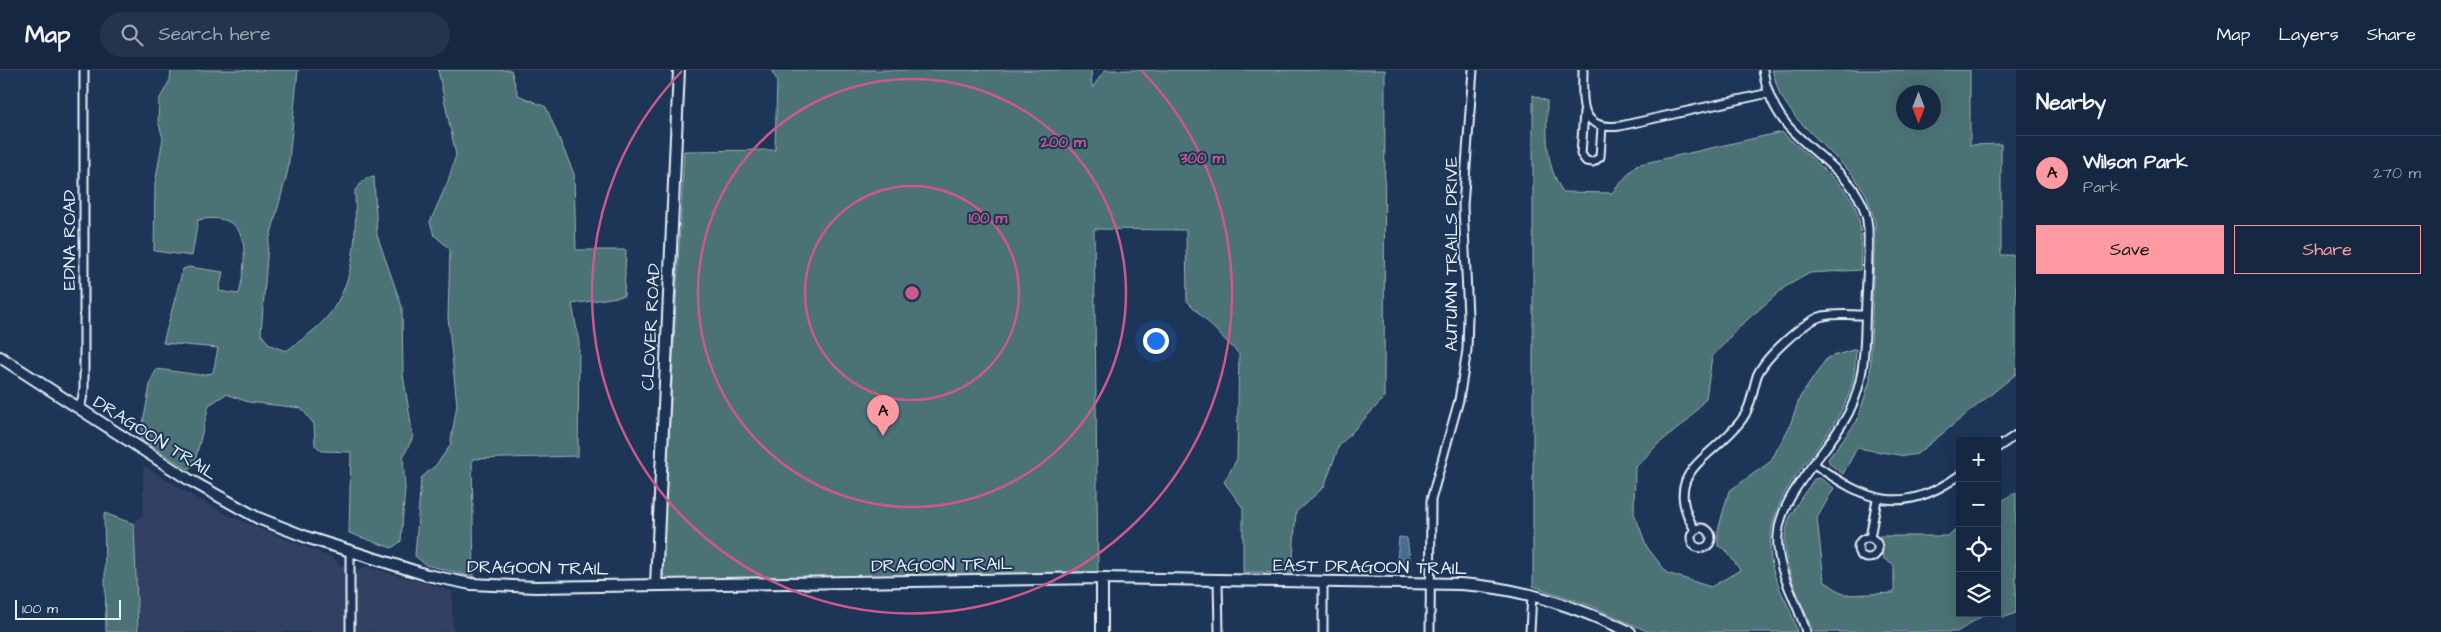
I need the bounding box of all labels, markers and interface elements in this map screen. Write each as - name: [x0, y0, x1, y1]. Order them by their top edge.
- search box: [100, 12, 450, 57]
- text: Map: [25, 18, 70, 52]
- icon: search: [118, 21, 146, 49]
- text: Search here: [158, 21, 271, 48]
- text: Map: [2216, 22, 2250, 47]
- text: Layers: [2278, 22, 2339, 47]
- text: Share: [2367, 22, 2416, 47]
- north arrow: [1896, 85, 1941, 130]
- text: Nearby: [2036, 88, 2106, 117]
- text: 200 m: [1039, 132, 1086, 153]
- text: 300 m: [1179, 148, 1224, 169]
- text: Wilson Park: [2083, 149, 2188, 176]
- street label: AUTUMN TRAILS DRIVE: [1439, 156, 1464, 352]
- text: A: [2047, 162, 2057, 184]
- text: 270 m: [2373, 162, 2421, 184]
- text: Park: [2083, 176, 2120, 198]
- street label: EDNA ROAD: [57, 189, 82, 290]
- text: 100 m: [969, 208, 1008, 229]
- button: Save: [2036, 225, 2224, 274]
- button: Share: [2234, 225, 2421, 274]
- street label: CLOVER ROAD: [635, 262, 667, 391]
- centre of rings: [903, 284, 921, 302]
- your location: [1143, 328, 1169, 354]
- street label: DRAGOON TRAIL: [88, 390, 222, 486]
- pin: A: [867, 395, 899, 436]
- map controls: [1956, 437, 2001, 617]
- button: +: [1956, 437, 2001, 482]
- button: −: [1956, 482, 2001, 527]
- button: locate: [1956, 527, 2001, 572]
- street label: DRAGOON TRAIL: [871, 551, 1014, 579]
- street label: EAST DRAGOON TRAIL: [1273, 553, 1468, 581]
- street label: DRAGOON TRAIL: [467, 554, 610, 582]
- button: layers: [1956, 572, 2001, 617]
- scale bar: [15, 597, 121, 620]
- text: 100 m: [22, 599, 58, 619]

